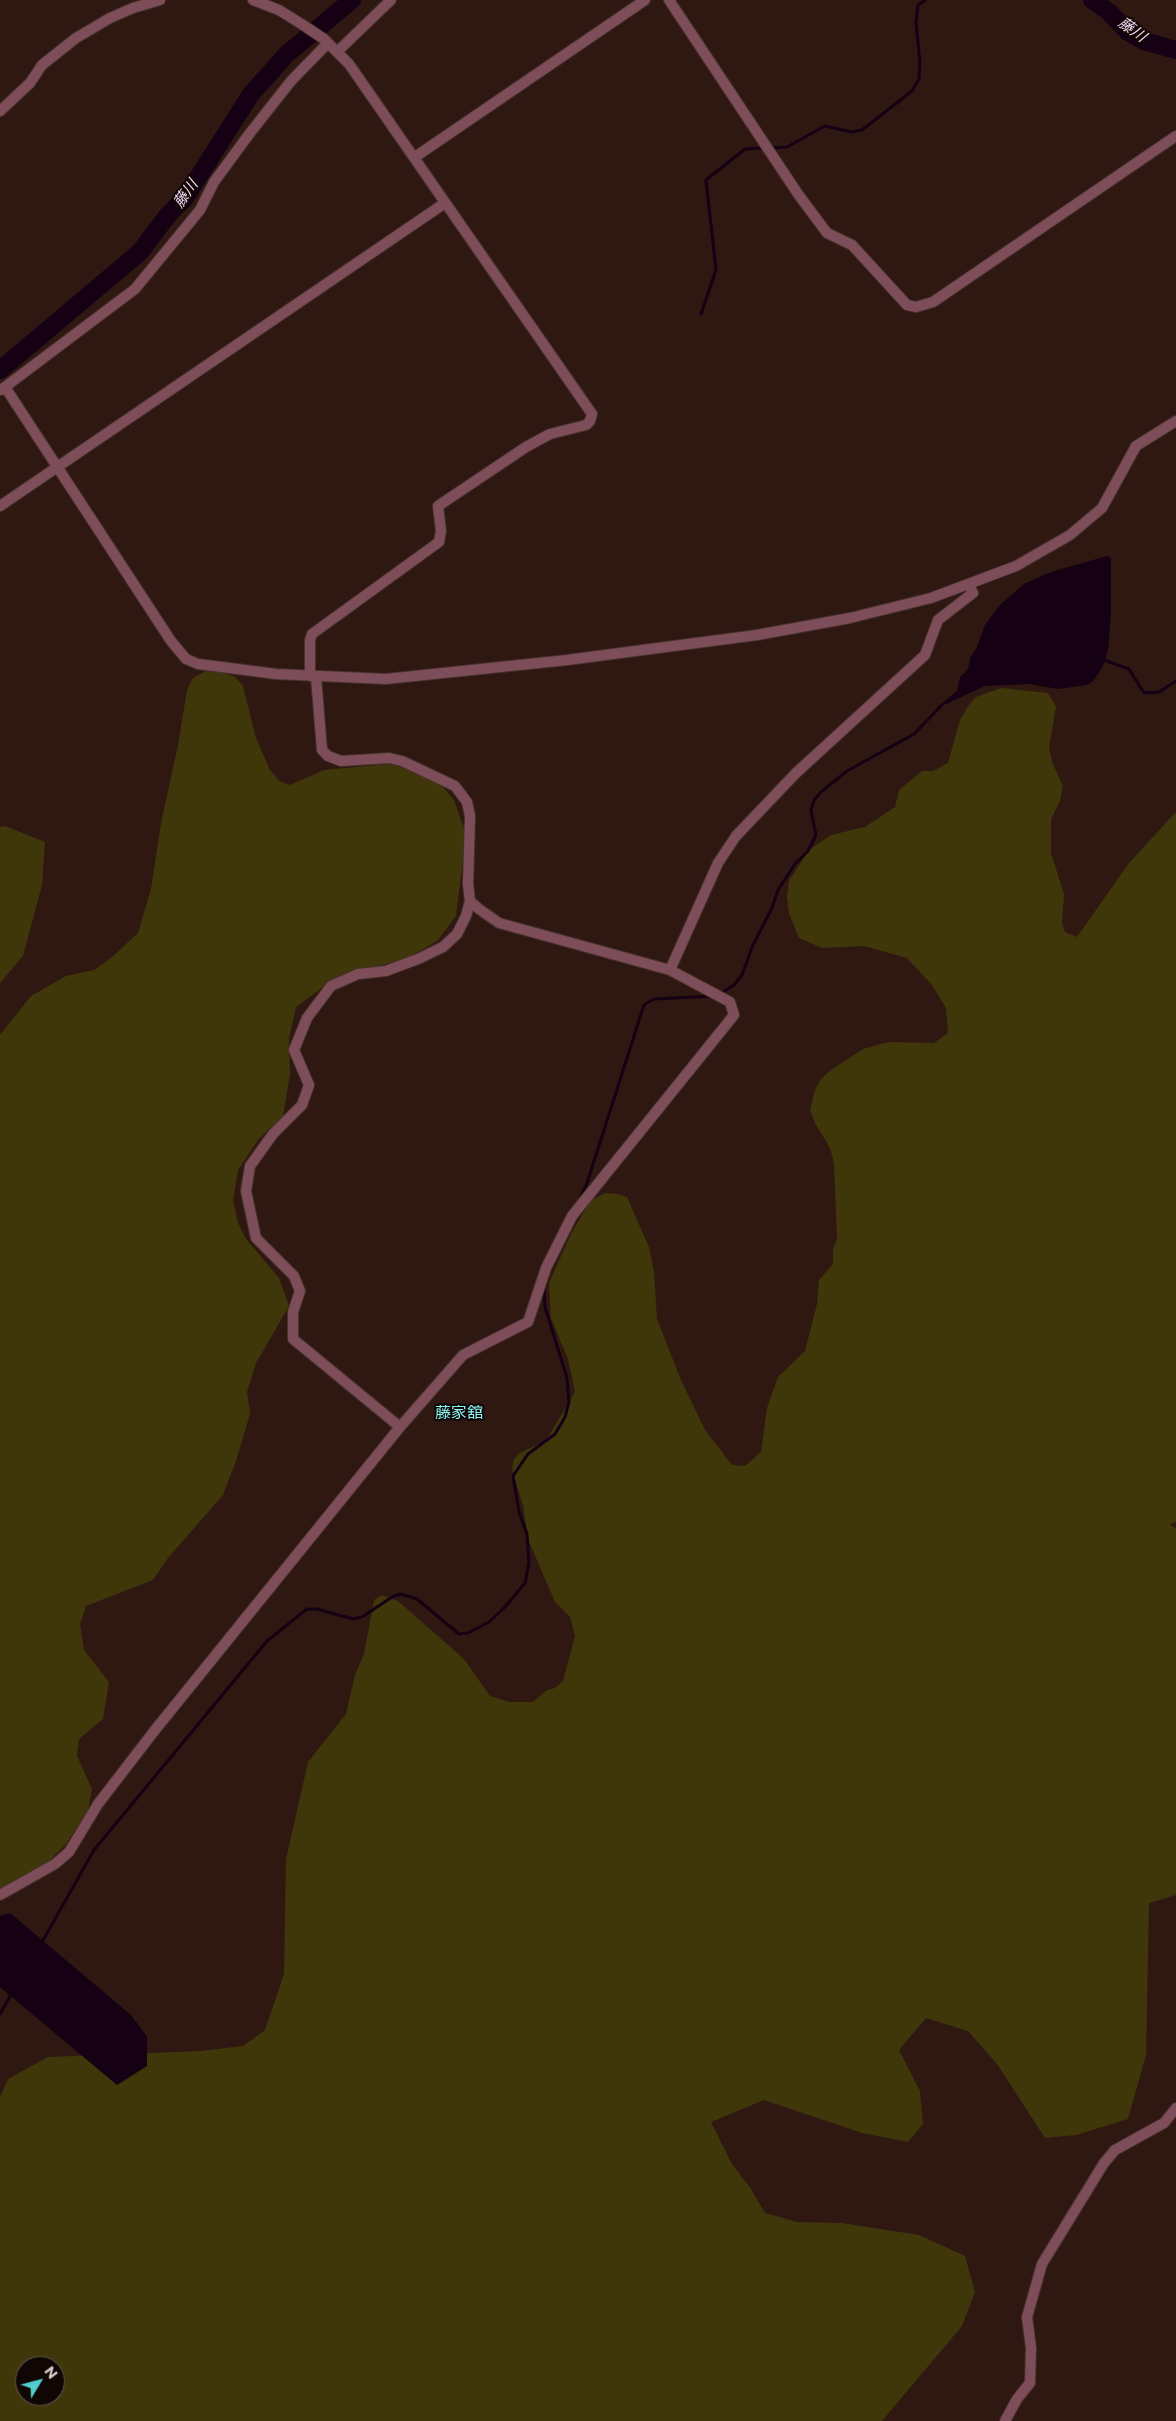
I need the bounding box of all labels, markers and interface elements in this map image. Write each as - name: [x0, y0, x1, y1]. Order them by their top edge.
- water label: 藤川: [1115, 14, 1149, 46]
- water label: 藤川: [170, 177, 202, 211]
- district label: 藤家舘: [435, 1403, 483, 1423]
- north arrow: [15, 2356, 65, 2406]
- text: N: [41, 2363, 62, 2383]

